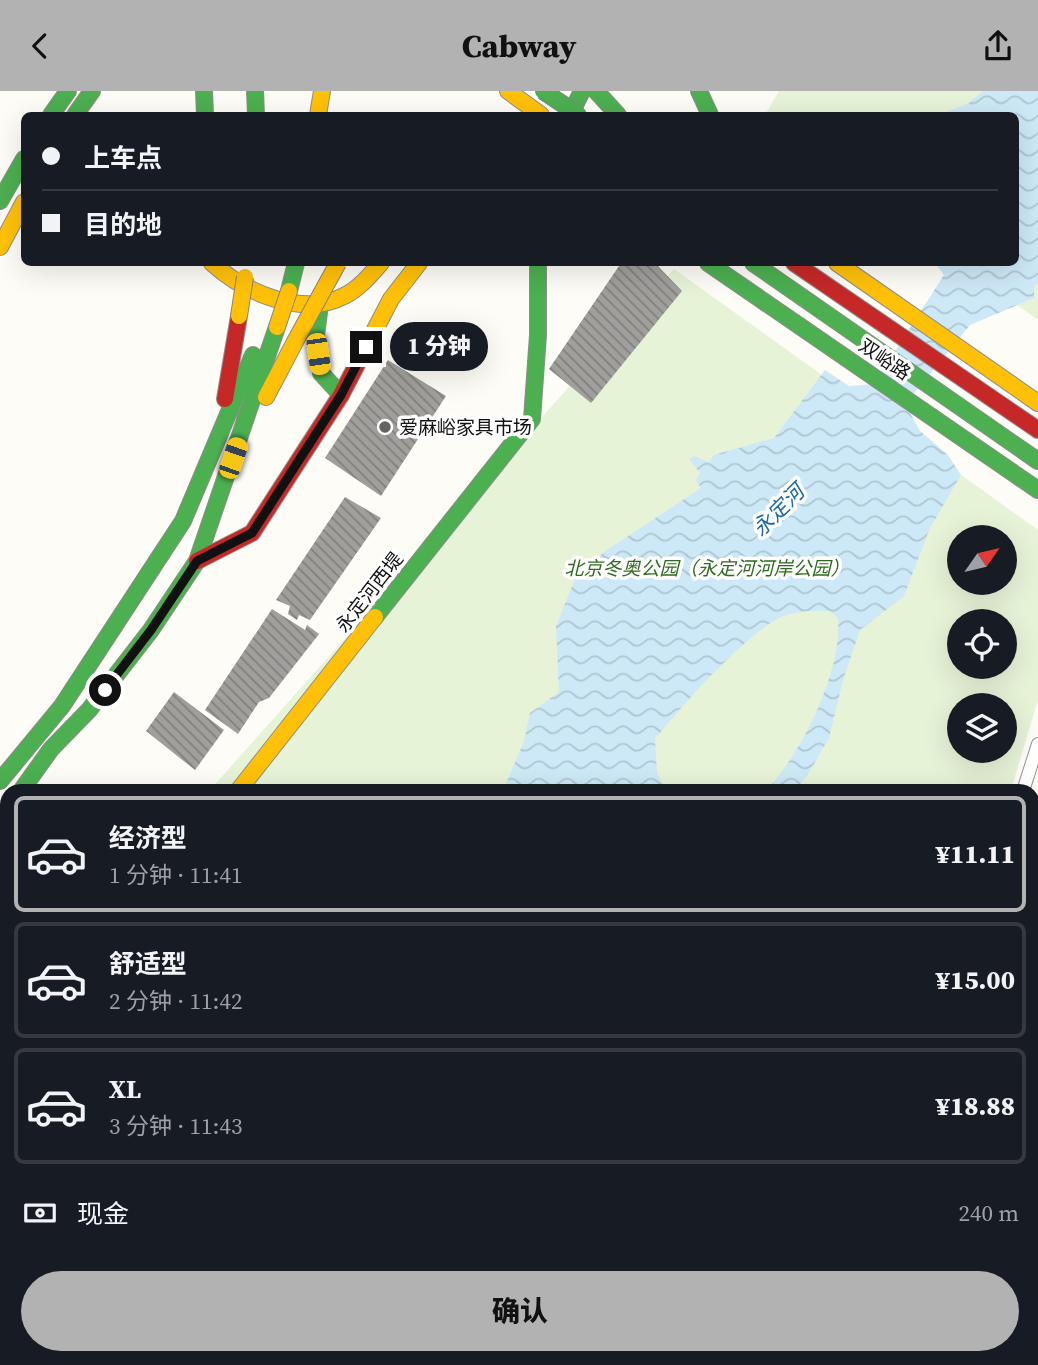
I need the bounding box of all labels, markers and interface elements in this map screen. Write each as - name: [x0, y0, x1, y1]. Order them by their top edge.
- text: Cabway: [462, 24, 576, 68]
- icon: back: [21, 27, 59, 65]
- icon: share: [979, 27, 1017, 65]
- text: 上车点: [84, 140, 162, 176]
- text: 目的地: [84, 207, 162, 243]
- callout: 1 分钟: [390, 323, 488, 371]
- text: 1 分钟: [407, 330, 471, 362]
- route end: [350, 331, 382, 363]
- car: [305, 332, 332, 376]
- street label: 双峪路: [854, 332, 916, 386]
- place label: 爱麻峪家具市场: [399, 414, 532, 440]
- marker: 爱麻峪家具市场: [377, 419, 393, 435]
- car: [217, 435, 250, 481]
- water label: 永定河: [745, 475, 813, 543]
- north arrow: [947, 525, 1017, 595]
- map controls: [947, 525, 1017, 763]
- street label: 永定河西堤: [330, 547, 408, 637]
- park label: 北京冬奥公园（永定河河岸公园）: [564, 555, 850, 581]
- button: locate: [947, 609, 1017, 679]
- route start: [89, 674, 121, 706]
- button: layers: [947, 693, 1017, 763]
- text: 经济型: [109, 820, 187, 856]
- icon: car: [25, 823, 88, 886]
- text: ¥11.11: [936, 836, 1015, 872]
- text: 1 分钟 · 11:41: [109, 859, 242, 891]
- text: 舒适型: [109, 946, 187, 982]
- icon: car: [25, 949, 88, 1012]
- text: ¥15.00: [936, 962, 1015, 998]
- text: 2 分钟 · 11:42: [109, 985, 242, 1017]
- text: XL: [109, 1071, 141, 1107]
- icon: car: [25, 1075, 88, 1138]
- text: ¥18.88: [936, 1088, 1015, 1124]
- text: 3 分钟 · 11:43: [109, 1110, 242, 1142]
- icon: cash: [21, 1194, 59, 1232]
- text: 现金: [77, 1196, 129, 1232]
- text: 240 m: [958, 1197, 1019, 1229]
- button: 确认: [21, 1271, 1019, 1351]

